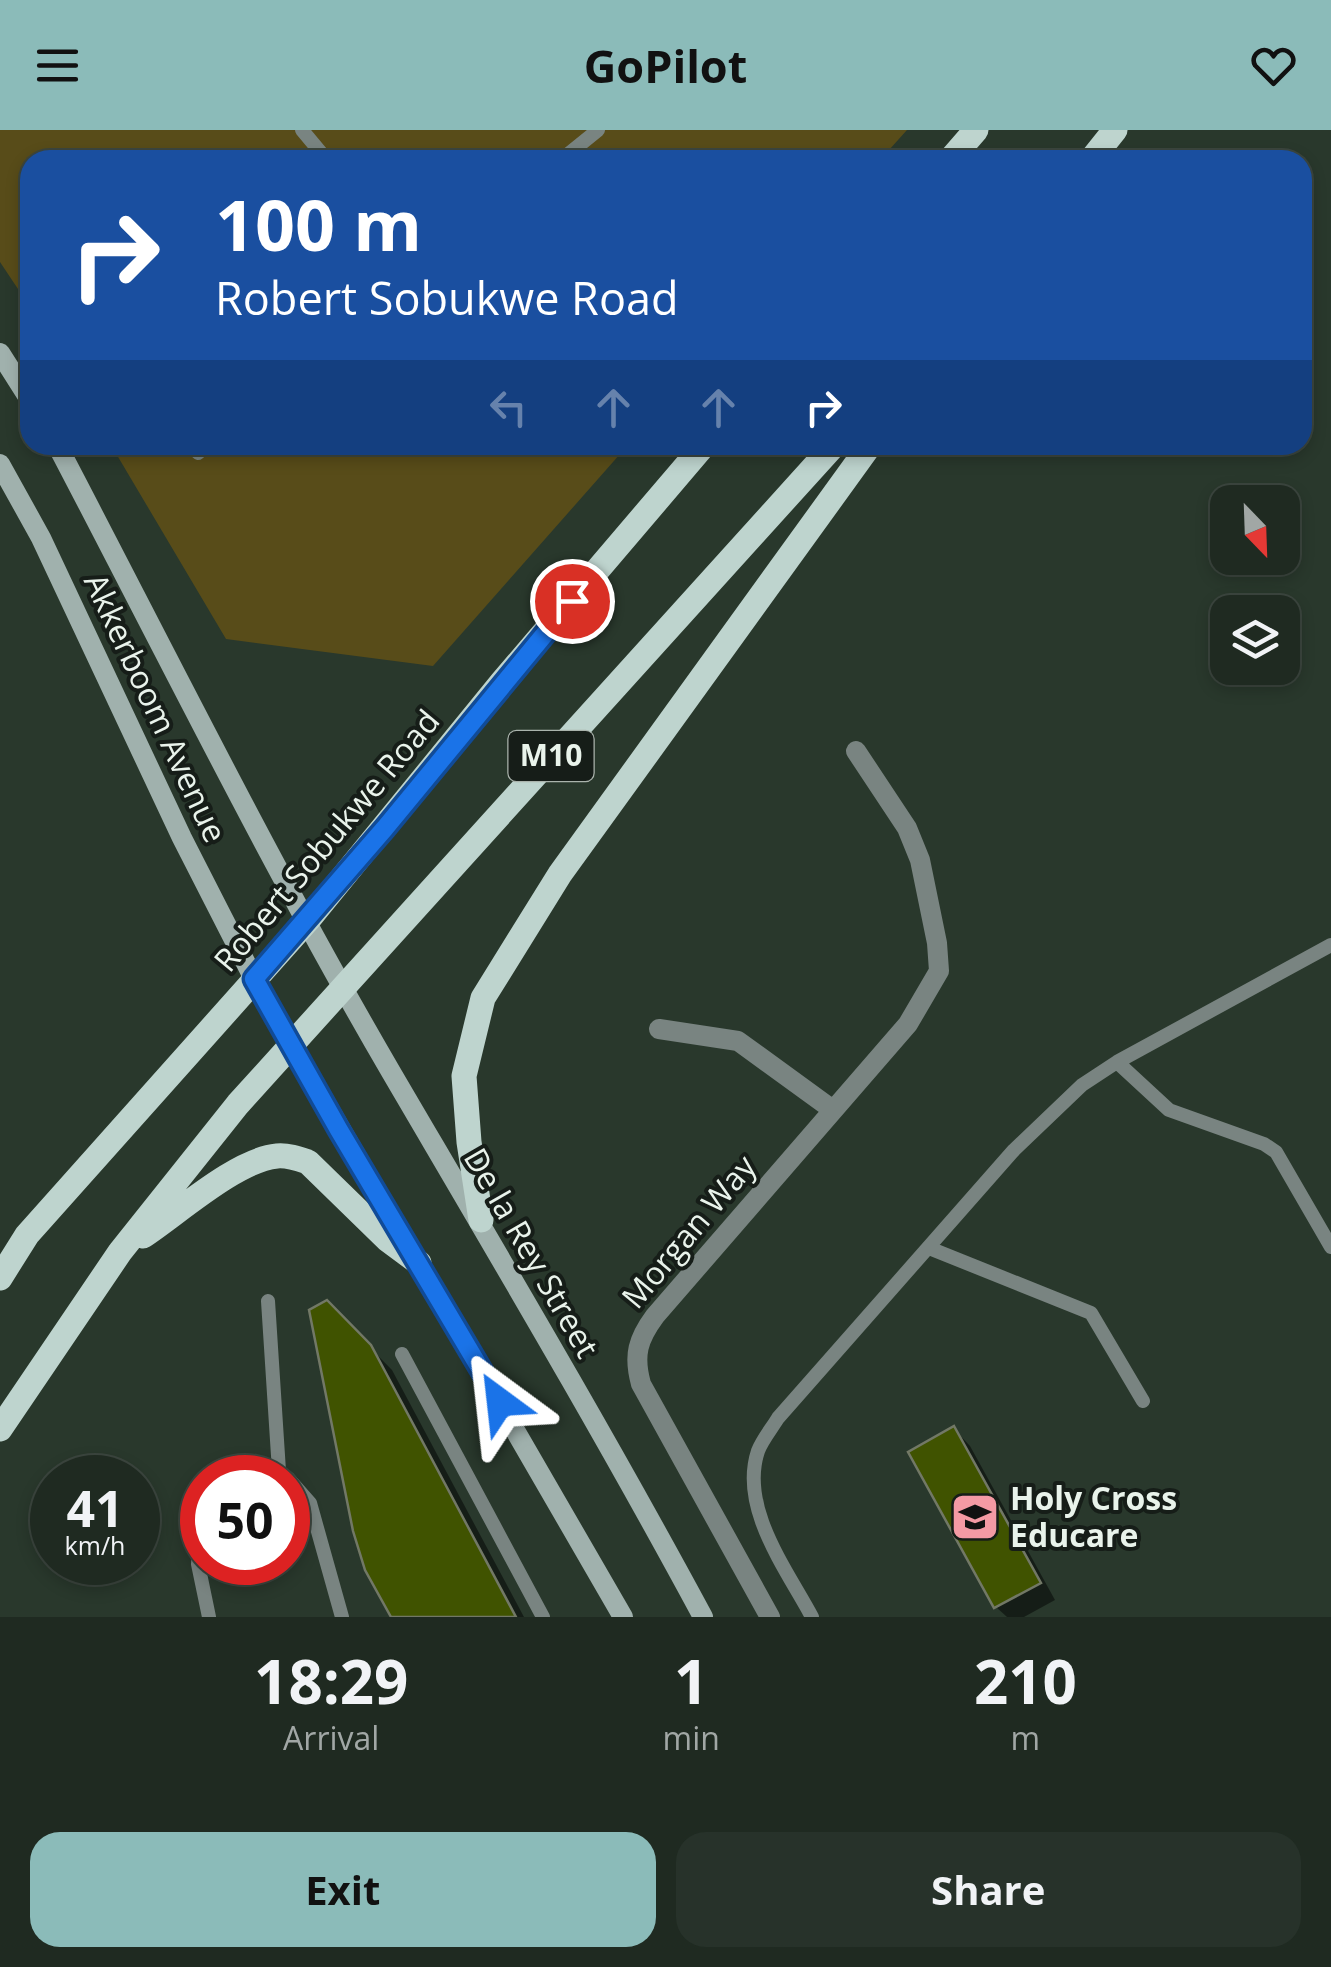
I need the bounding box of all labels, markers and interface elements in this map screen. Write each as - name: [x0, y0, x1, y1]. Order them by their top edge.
- text: GoPilot: [584, 35, 747, 96]
- icon: menu: [30, 38, 85, 93]
- icon: heart: [1246, 38, 1301, 93]
- text: 100 m: [215, 176, 422, 272]
- icon: right: [50, 190, 180, 320]
- text: Robert Sobukwe Road: [215, 267, 679, 328]
- icon: left: [481, 380, 536, 435]
- icon: ahead: [586, 380, 641, 435]
- icon: ahead: [691, 380, 746, 435]
- icon: right: [796, 380, 851, 435]
- north arrow: [1210, 485, 1300, 575]
- map controls: [1210, 485, 1300, 685]
- pin: [530, 559, 615, 644]
- street label: Akkerboom Avenue: [75, 566, 238, 849]
- icon: arrive: [545, 574, 600, 629]
- button: layers: [1210, 595, 1300, 685]
- street label: Robert Sobukwe Road: [203, 700, 448, 980]
- road number: M10: [508, 731, 594, 781]
- street label: De la Rey Street: [455, 1140, 610, 1365]
- street label: Morgan Way: [611, 1145, 765, 1317]
- position arrow: [448, 1350, 552, 1454]
- speed limit sign: 50: [180, 1455, 310, 1585]
- text: 41: [66, 1474, 124, 1542]
- place label: Holy Cross Educare: [1010, 1476, 1177, 1556]
- school or university icon: Holy Cross Educare: [949, 1491, 1001, 1543]
- text: km/h: [65, 1528, 125, 1562]
- text: 18:29: [254, 1640, 408, 1722]
- text: 1: [674, 1640, 708, 1722]
- text: 210: [974, 1640, 1077, 1722]
- text: Arrival: [283, 1716, 379, 1759]
- text: min: [663, 1716, 720, 1759]
- text: m: [1011, 1716, 1040, 1759]
- button: Exit: [30, 1832, 656, 1947]
- button: Share: [676, 1832, 1301, 1947]

